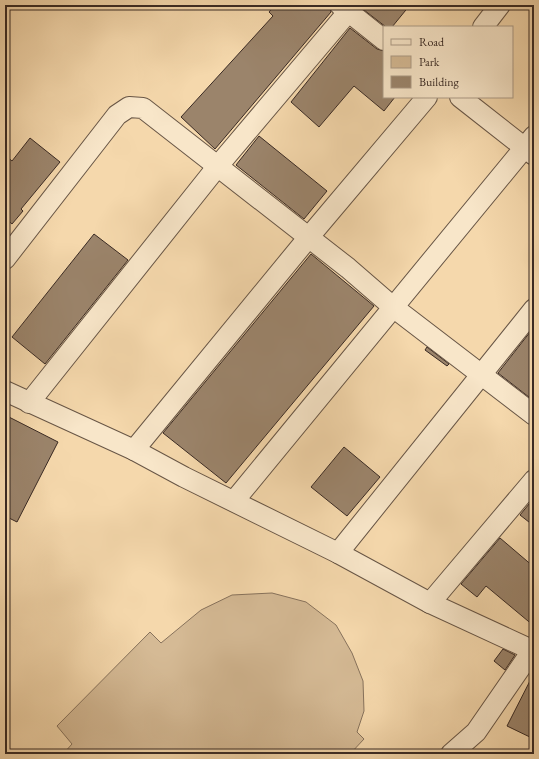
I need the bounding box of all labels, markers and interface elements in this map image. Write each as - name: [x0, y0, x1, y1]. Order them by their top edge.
- legend: [383, 26, 513, 98]
- text: Road: [419, 34, 445, 50]
- text: Park: [419, 54, 440, 70]
- text: Building: [419, 74, 460, 90]

